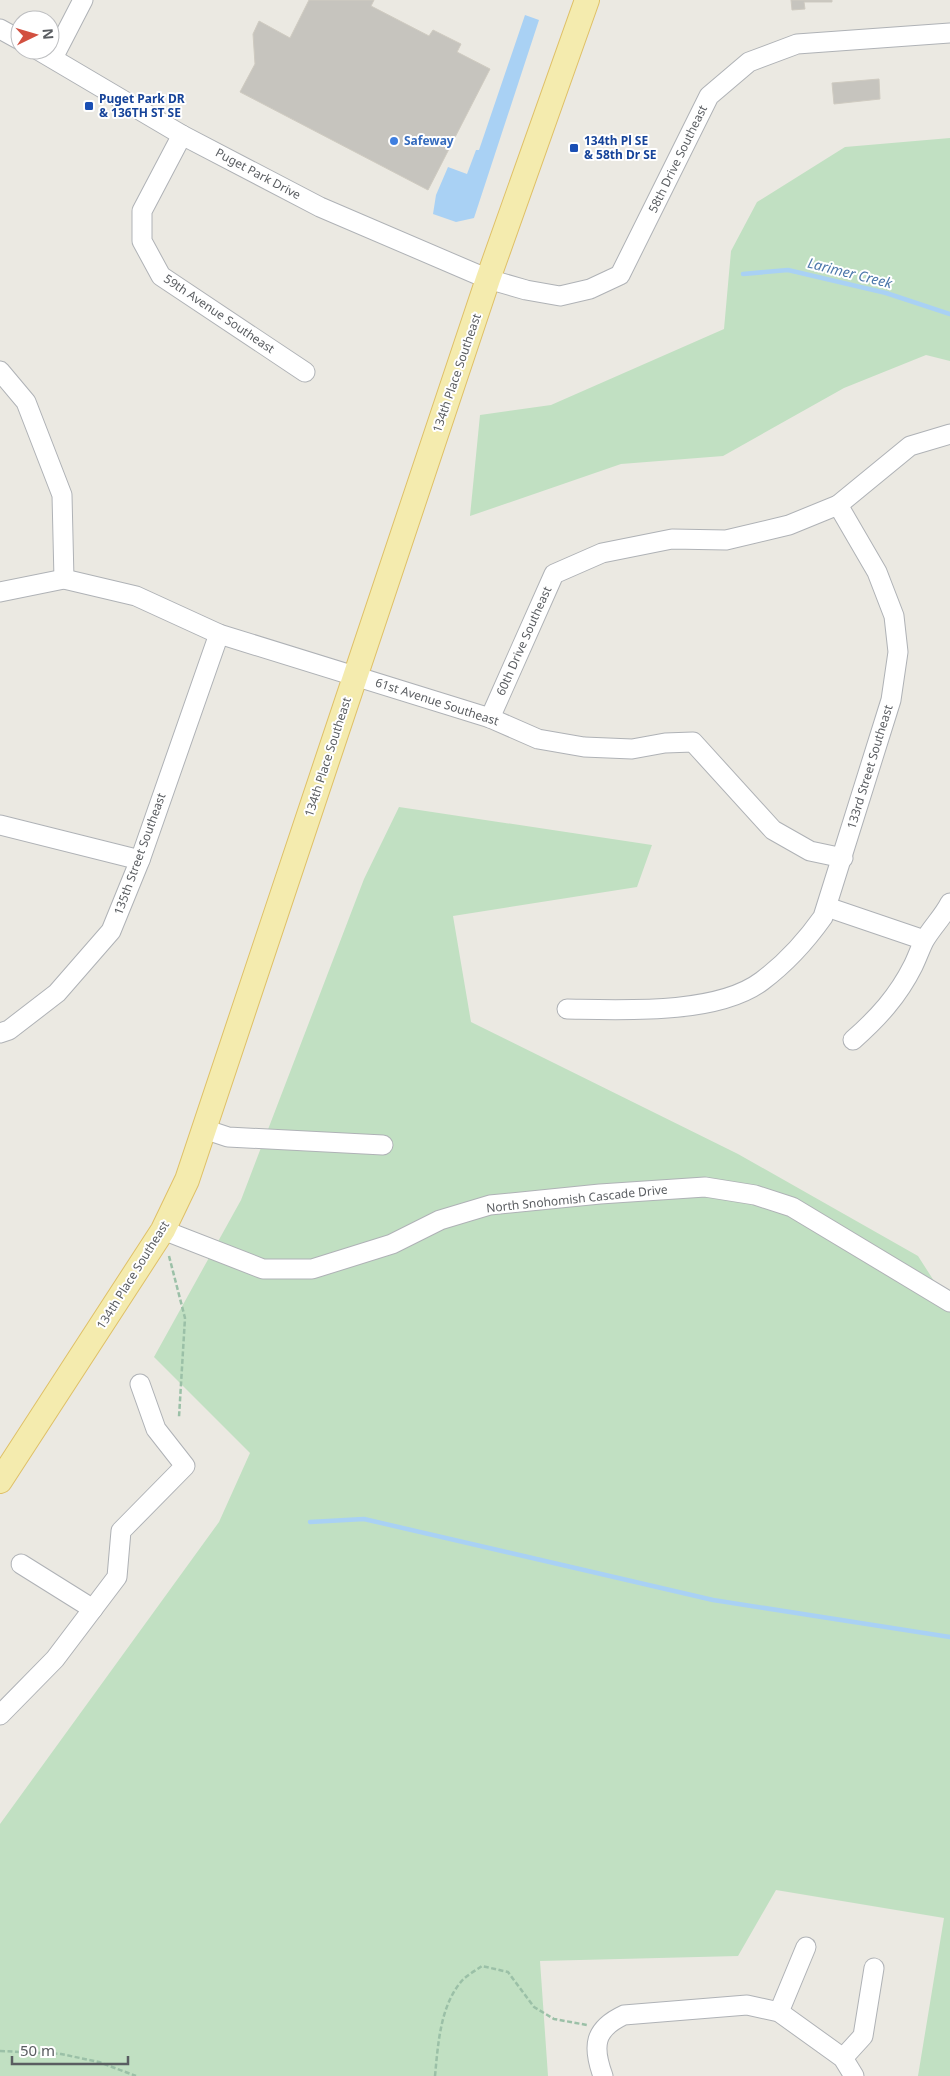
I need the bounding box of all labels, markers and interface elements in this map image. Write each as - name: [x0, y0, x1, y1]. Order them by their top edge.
- north arrow: [10, 10, 60, 60]
- text: N: [38, 27, 58, 40]
- place label: Puget Park DR & 136TH ST SE: [99, 90, 185, 121]
- marker: Puget Park DR & 136TH ST SE: [83, 100, 95, 112]
- street label: 58th Drive Southeast: [644, 101, 711, 216]
- place label: Safeway: [404, 132, 454, 149]
- place label: 134th Pl SE & 58th Dr SE: [584, 132, 657, 163]
- marker: Safeway: [388, 135, 400, 147]
- marker: 134th Pl SE & 58th Dr SE: [568, 142, 580, 154]
- street label: Puget Park Drive: [213, 144, 304, 203]
- water label: Larimer Creek: [806, 253, 896, 292]
- street label: 59th Avenue Southeast: [160, 270, 279, 357]
- street label: 134th Place Southeast: [428, 310, 485, 435]
- street label: 60th Drive Southeast: [492, 583, 556, 698]
- street label: 61st Avenue Southeast: [373, 674, 502, 730]
- street label: 134th Place Southeast: [300, 694, 355, 819]
- street label: 133rd Street Southeast: [843, 702, 897, 831]
- street label: 135th Street Southeast: [110, 790, 170, 917]
- street label: North Snohomish Cascade Drive: [485, 1181, 669, 1216]
- street label: 134th Place Southeast: [92, 1217, 173, 1332]
- scale bar: [12, 2034, 129, 2066]
- text: 50 m: [20, 2040, 55, 2060]

